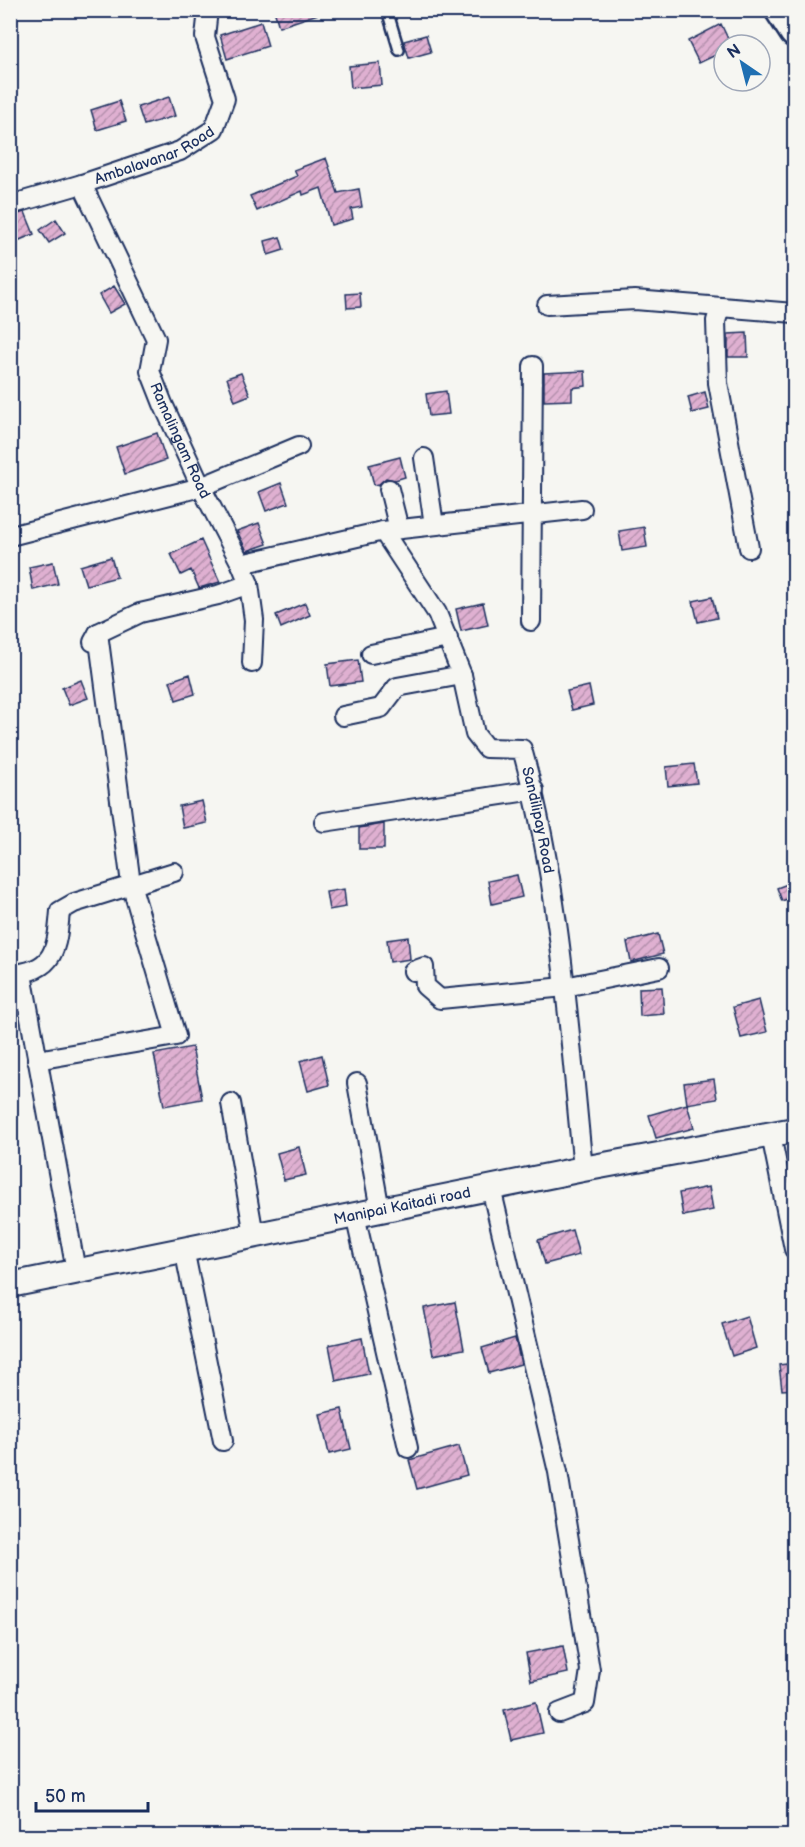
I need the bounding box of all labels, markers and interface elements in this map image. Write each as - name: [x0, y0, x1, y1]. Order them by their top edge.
- north arrow: [712, 33, 772, 93]
- text: N: [724, 41, 745, 63]
- street label: Ambalavanar Road: [92, 122, 218, 189]
- street label: Ramalingam Road: [146, 380, 215, 502]
- street label: Sandilipay Road: [518, 765, 559, 875]
- street label: Manipai Kaitadi road: [332, 1182, 472, 1229]
- scale bar: [36, 1775, 148, 1813]
- text: 50 m: [45, 1786, 86, 1807]

